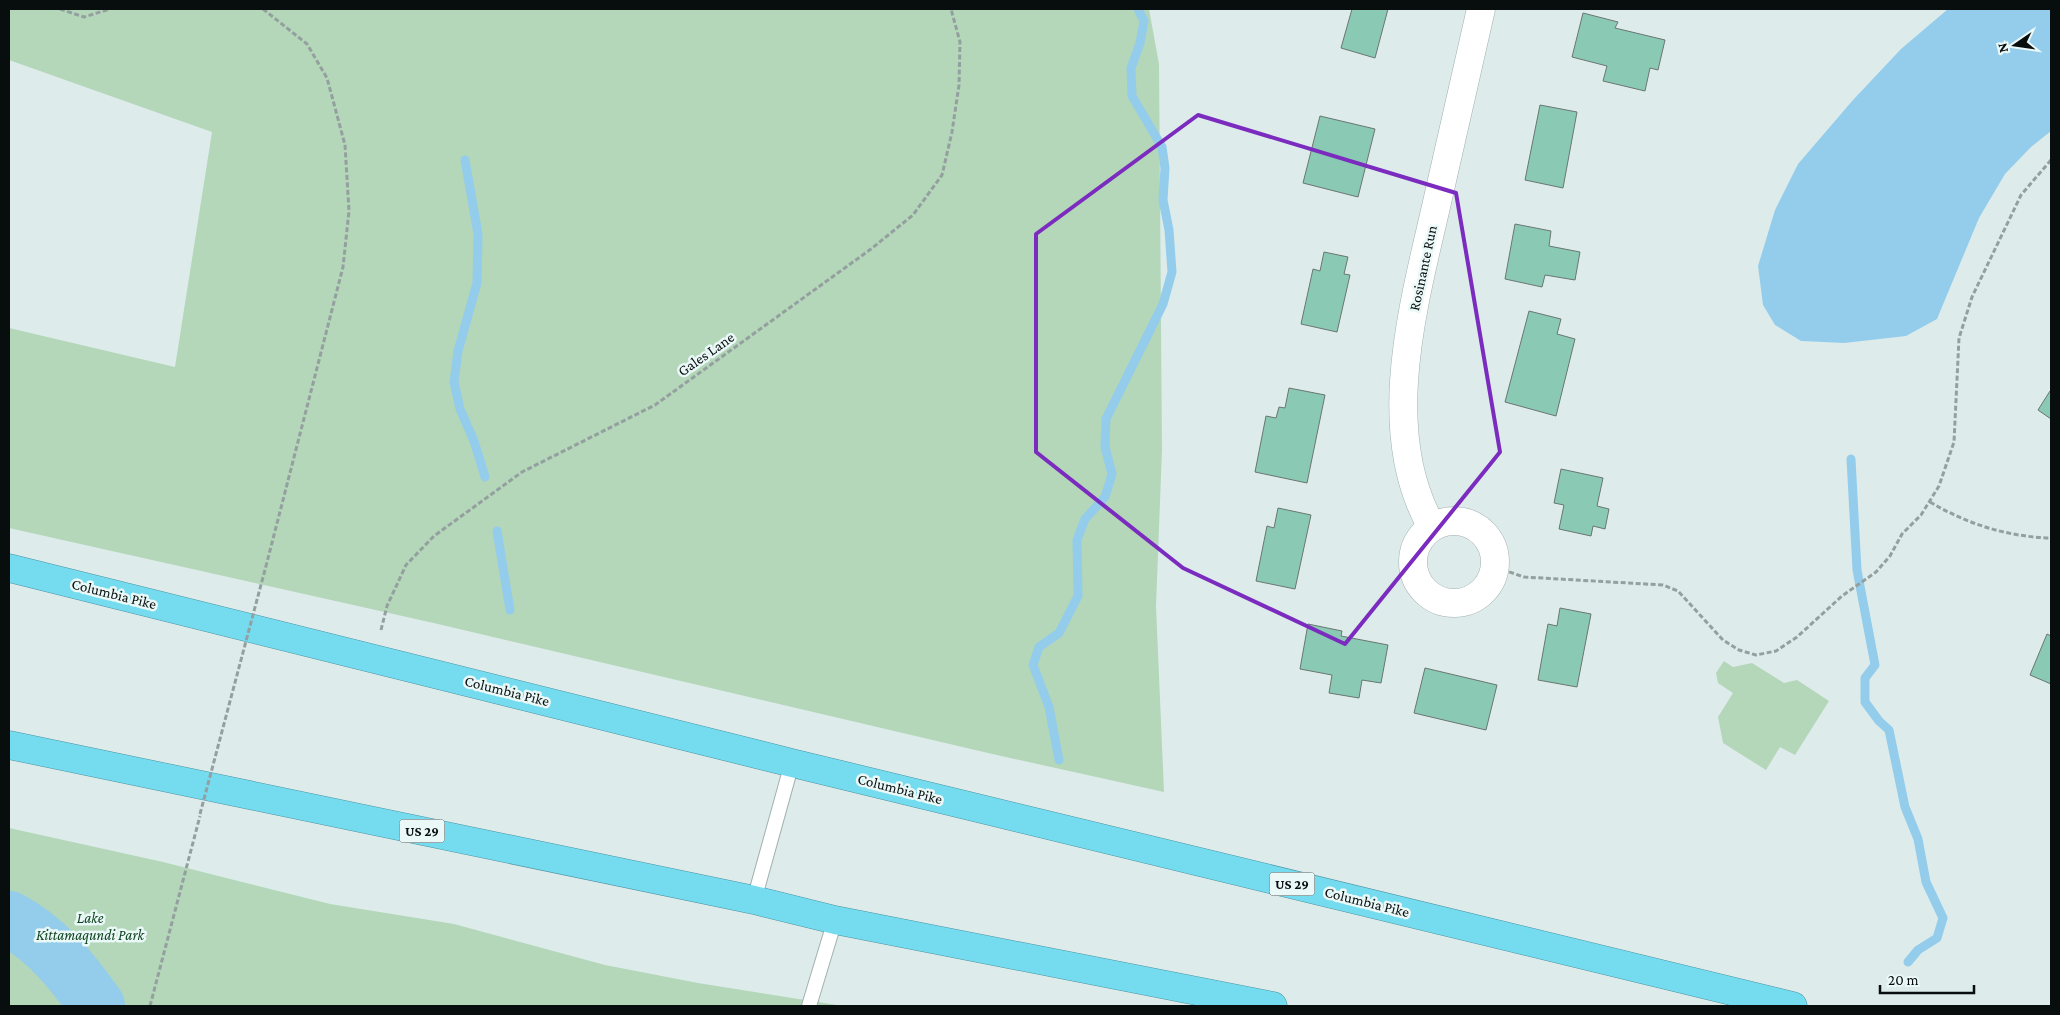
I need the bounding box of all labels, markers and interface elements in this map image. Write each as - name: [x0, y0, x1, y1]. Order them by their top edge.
- north arrow: [1990, 20, 2040, 70]
- text: N: [1993, 41, 2011, 54]
- street label: Rosinante Run: [1406, 224, 1440, 312]
- street label: Gales Lane: [675, 329, 737, 379]
- street label: Columbia Pike: [70, 576, 158, 612]
- street label: Columbia Pike: [463, 673, 551, 709]
- street label: Columbia Pike: [856, 771, 944, 807]
- road number: US 29: [400, 819, 444, 842]
- road number: US 29: [1270, 872, 1314, 896]
- street label: Columbia Pike: [1323, 884, 1411, 920]
- park label: Lake Kittamaqundi Park: [36, 910, 146, 944]
- scale bar: [1880, 962, 1974, 994]
- text: 20 m: [1888, 972, 1919, 988]

